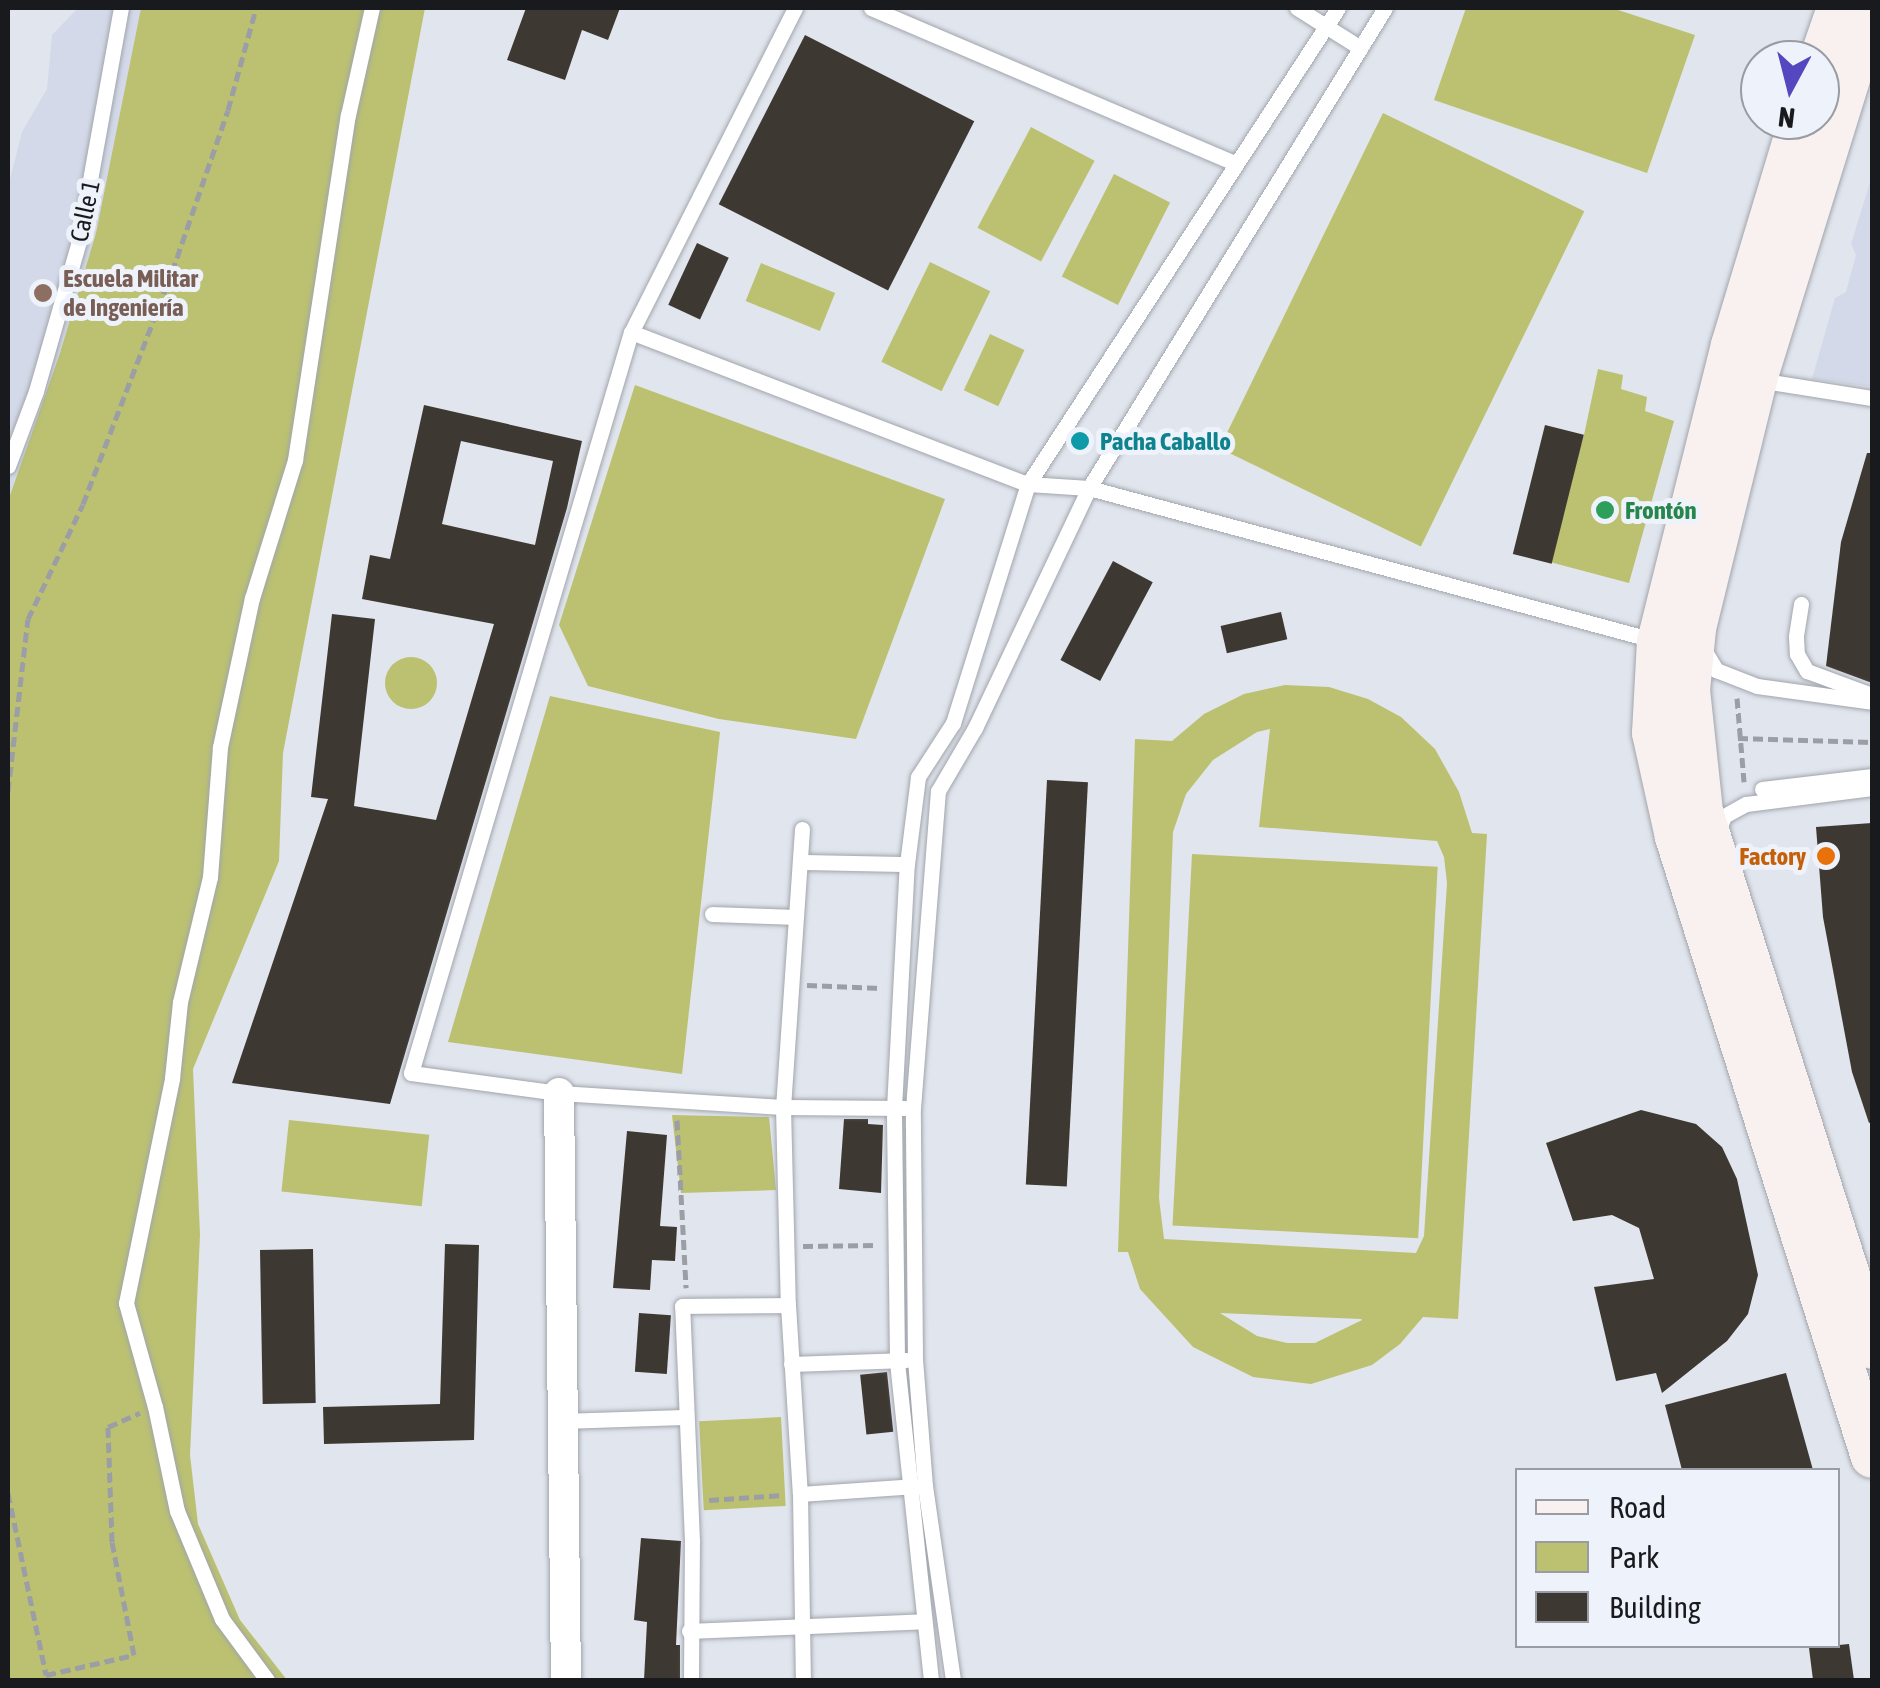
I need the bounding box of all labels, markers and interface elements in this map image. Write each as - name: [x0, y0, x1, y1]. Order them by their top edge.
- north arrow: [1740, 40, 1840, 140]
- text: N: [1776, 101, 1797, 135]
- street label: Calle 1: [64, 177, 106, 245]
- place label: Escuela Militar de Ingeniería: [63, 264, 198, 323]
- marker: Escuela Militar de Ingeniería: [32, 282, 54, 304]
- place label: Pacha Caballo: [1100, 426, 1231, 456]
- marker: Pacha Caballo: [1069, 430, 1091, 452]
- place label: Frontón: [1625, 495, 1697, 525]
- marker: Frontón: [1594, 499, 1616, 521]
- place label: Factory: [1739, 841, 1806, 871]
- marker: Factory: [1815, 845, 1837, 867]
- legend: [1515, 1468, 1840, 1648]
- text: Road: [1609, 1490, 1666, 1524]
- text: Park: [1609, 1540, 1659, 1574]
- text: Building: [1609, 1590, 1701, 1624]

